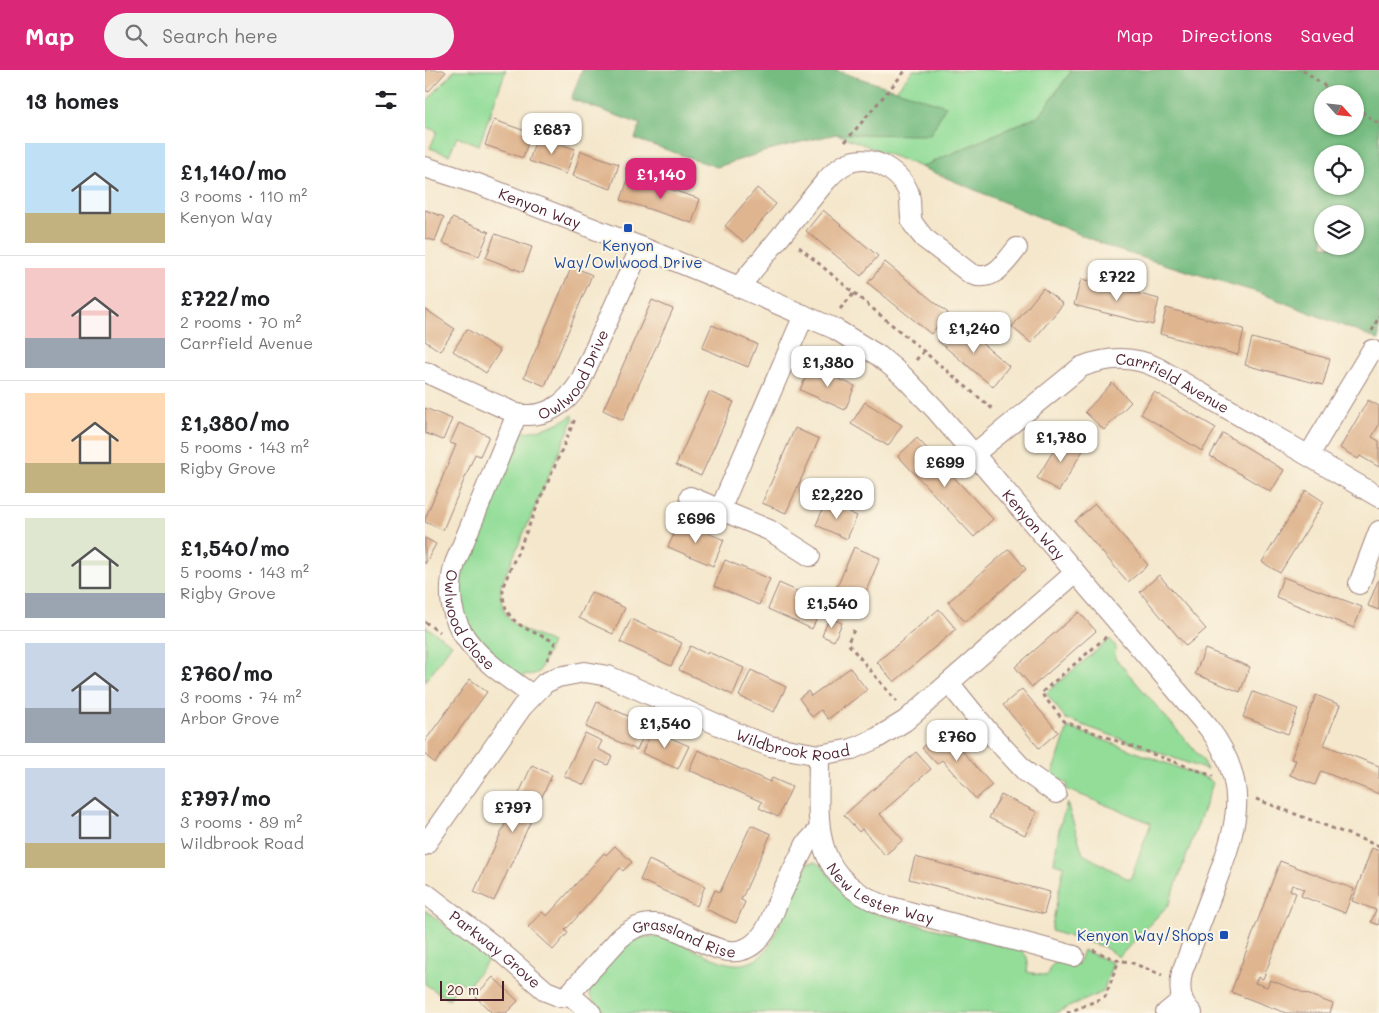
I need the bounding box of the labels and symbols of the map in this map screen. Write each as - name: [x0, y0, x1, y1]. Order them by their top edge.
- north arrow: [1314, 85, 1364, 135]
- pin: £687: [522, 112, 582, 155]
- pin: £1,140: [620, 158, 702, 200]
- street label: Kenyon Way: [496, 183, 584, 233]
- marker: Kenyon Way/Owlwood Drive: [622, 222, 634, 234]
- place label: Kenyon Way/Owlwood Drive: [554, 235, 702, 272]
- pin: £722: [1087, 260, 1147, 302]
- pin: £1,240: [933, 312, 1015, 354]
- street label: Owlwood Drive: [535, 326, 612, 424]
- pin: £1,380: [787, 346, 869, 388]
- street label: Carrfield Avenue: [1116, 349, 1233, 418]
- pin: £1,780: [1020, 420, 1102, 463]
- pin: £699: [915, 446, 975, 488]
- pin: £2,220: [796, 478, 878, 520]
- street label: Kenyon Way: [998, 485, 1070, 564]
- pin: £696: [666, 502, 726, 544]
- street label: Owlwood Close: [441, 568, 499, 674]
- pin: £1,540: [791, 586, 873, 629]
- pin: £1,540: [624, 706, 706, 749]
- pin: £760: [927, 720, 987, 762]
- street label: Wildbrook Road: [733, 724, 851, 765]
- pin: £797: [483, 790, 543, 833]
- street label: New Lester Way: [822, 859, 936, 928]
- street label: Parkway Grove: [446, 906, 545, 992]
- street label: Grassland Rise: [629, 914, 736, 961]
- place label: Kenyon Way/Shops: [1077, 925, 1214, 945]
- marker: Kenyon Way/Shops: [1218, 929, 1230, 941]
- scale bar: [440, 978, 504, 1001]

